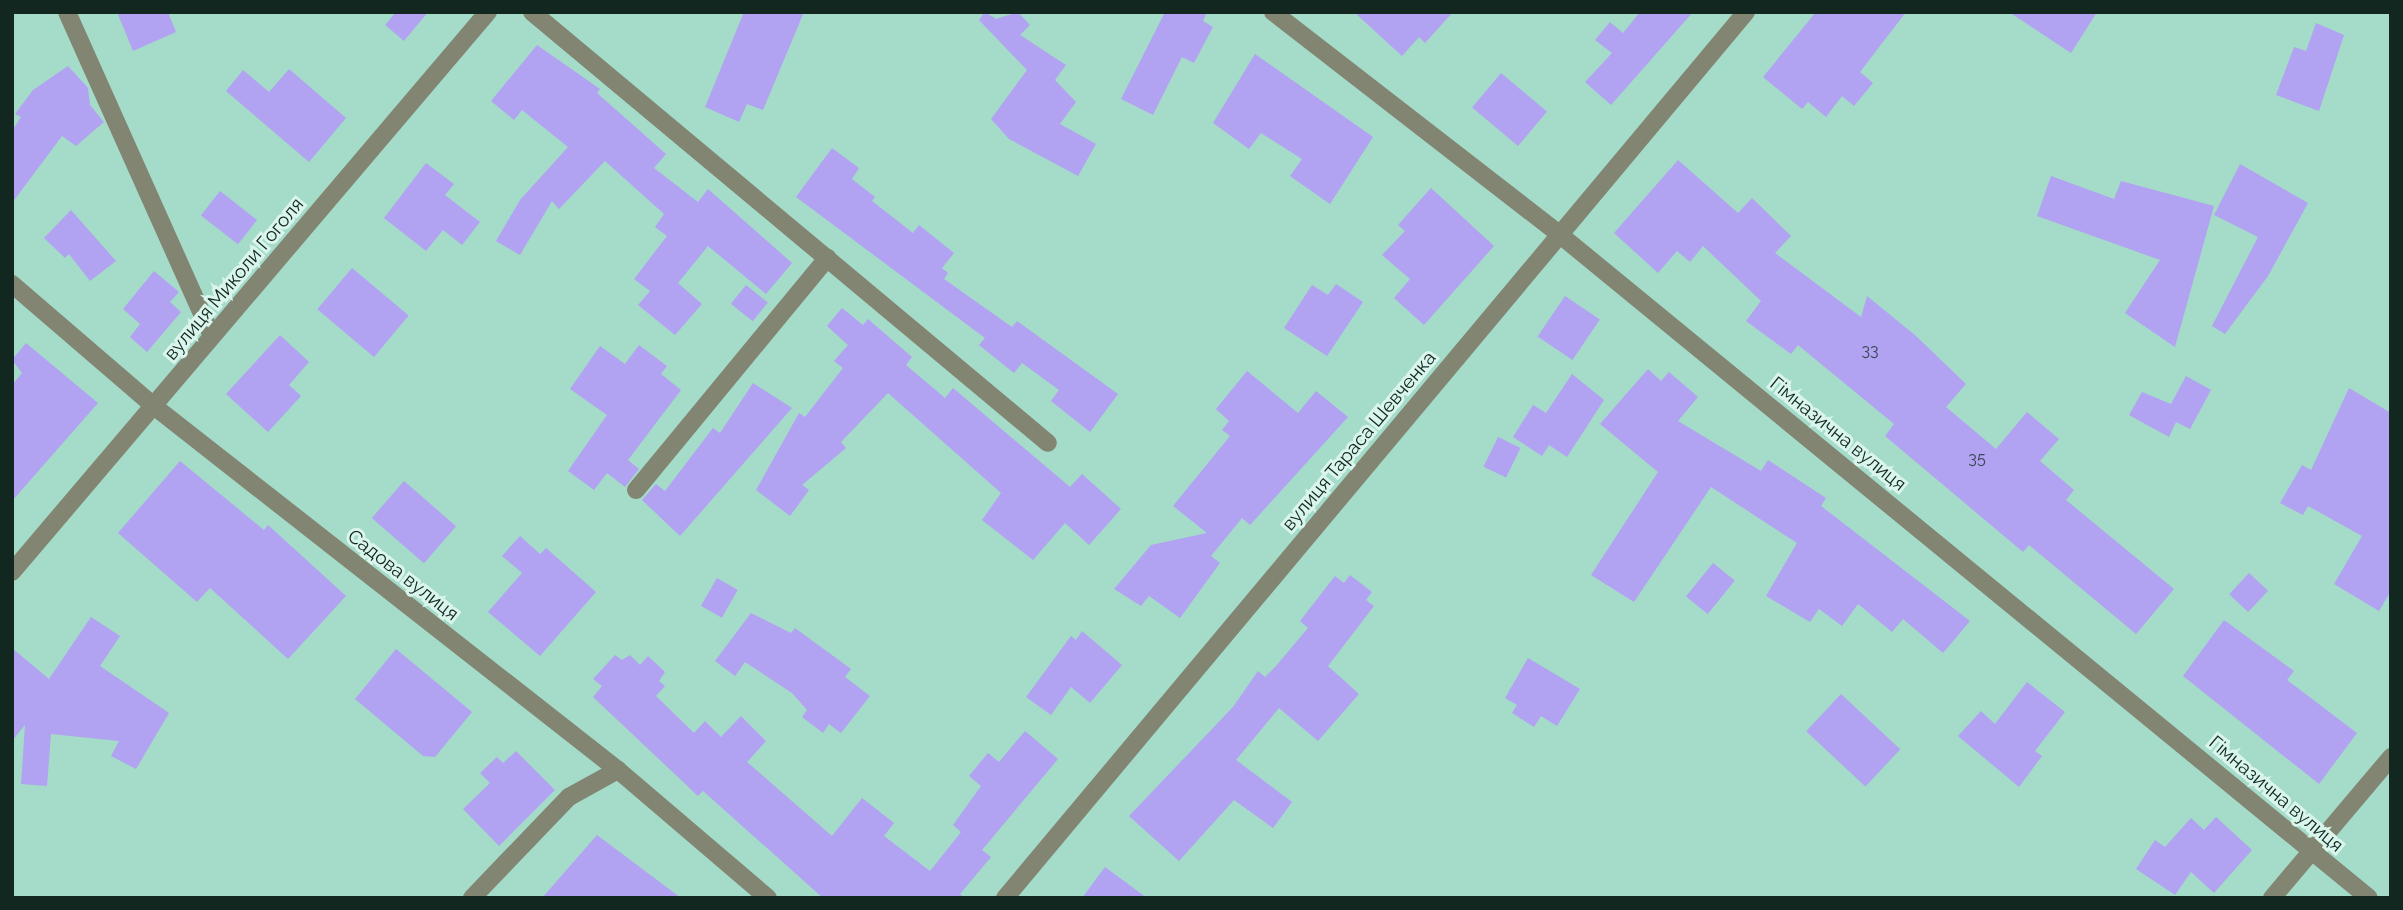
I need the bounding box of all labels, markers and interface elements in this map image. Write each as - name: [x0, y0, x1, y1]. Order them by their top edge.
- street label: вулиця Миколи Гоголя: [160, 193, 308, 365]
- house number: 33: [1861, 341, 1879, 361]
- street label: вулиця Тараса Шевченка: [1277, 347, 1441, 535]
- street label: Гімназична вулиця: [1765, 372, 1911, 496]
- house number: 35: [1968, 449, 1986, 469]
- street label: Садова вулиця: [343, 525, 463, 625]
- street label: Гімназична вулиця: [2204, 731, 2348, 857]

